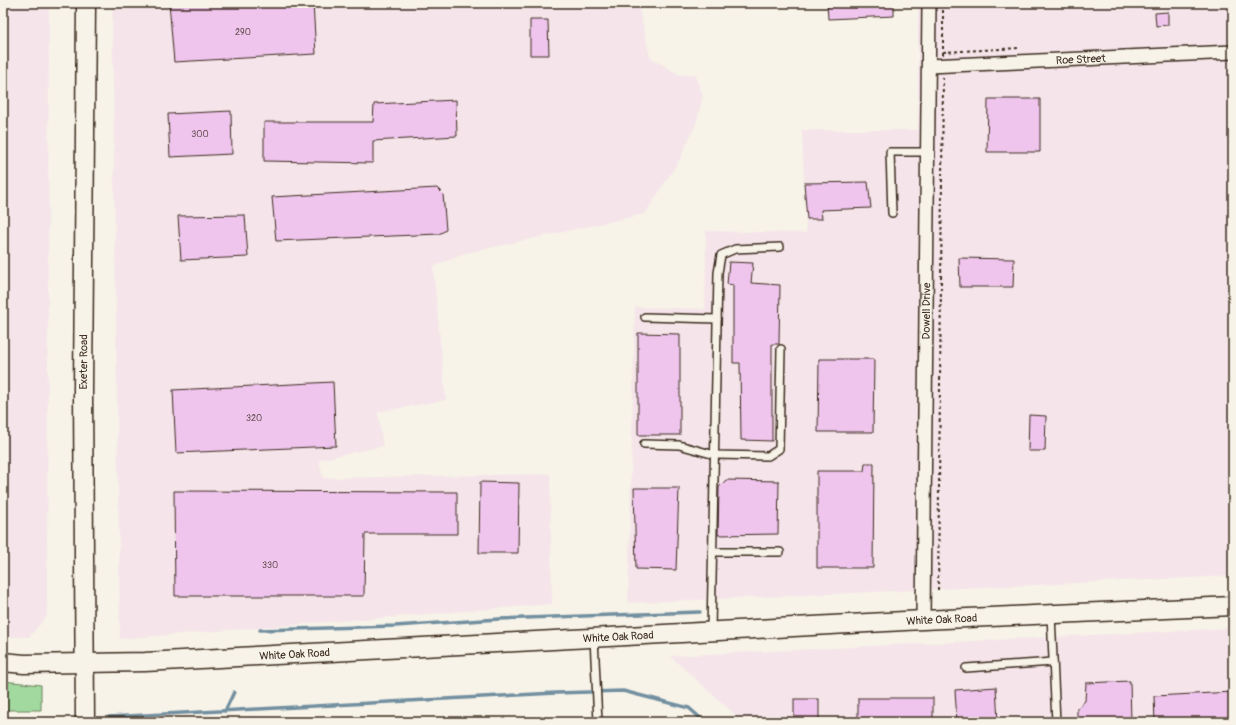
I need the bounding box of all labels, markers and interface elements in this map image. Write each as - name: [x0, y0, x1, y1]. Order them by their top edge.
- house number: 290: [235, 27, 251, 38]
- street label: Roe Street: [1056, 51, 1107, 67]
- house number: 300: [191, 129, 209, 140]
- street label: Dowell Drive: [919, 282, 933, 339]
- street label: Exeter Road: [77, 334, 90, 390]
- house number: 320: [246, 413, 262, 424]
- house number: 330: [262, 560, 278, 571]
- street label: White Oak Road: [906, 611, 977, 627]
- street label: White Oak Road: [582, 628, 654, 645]
- street label: White Oak Road: [259, 646, 330, 662]

